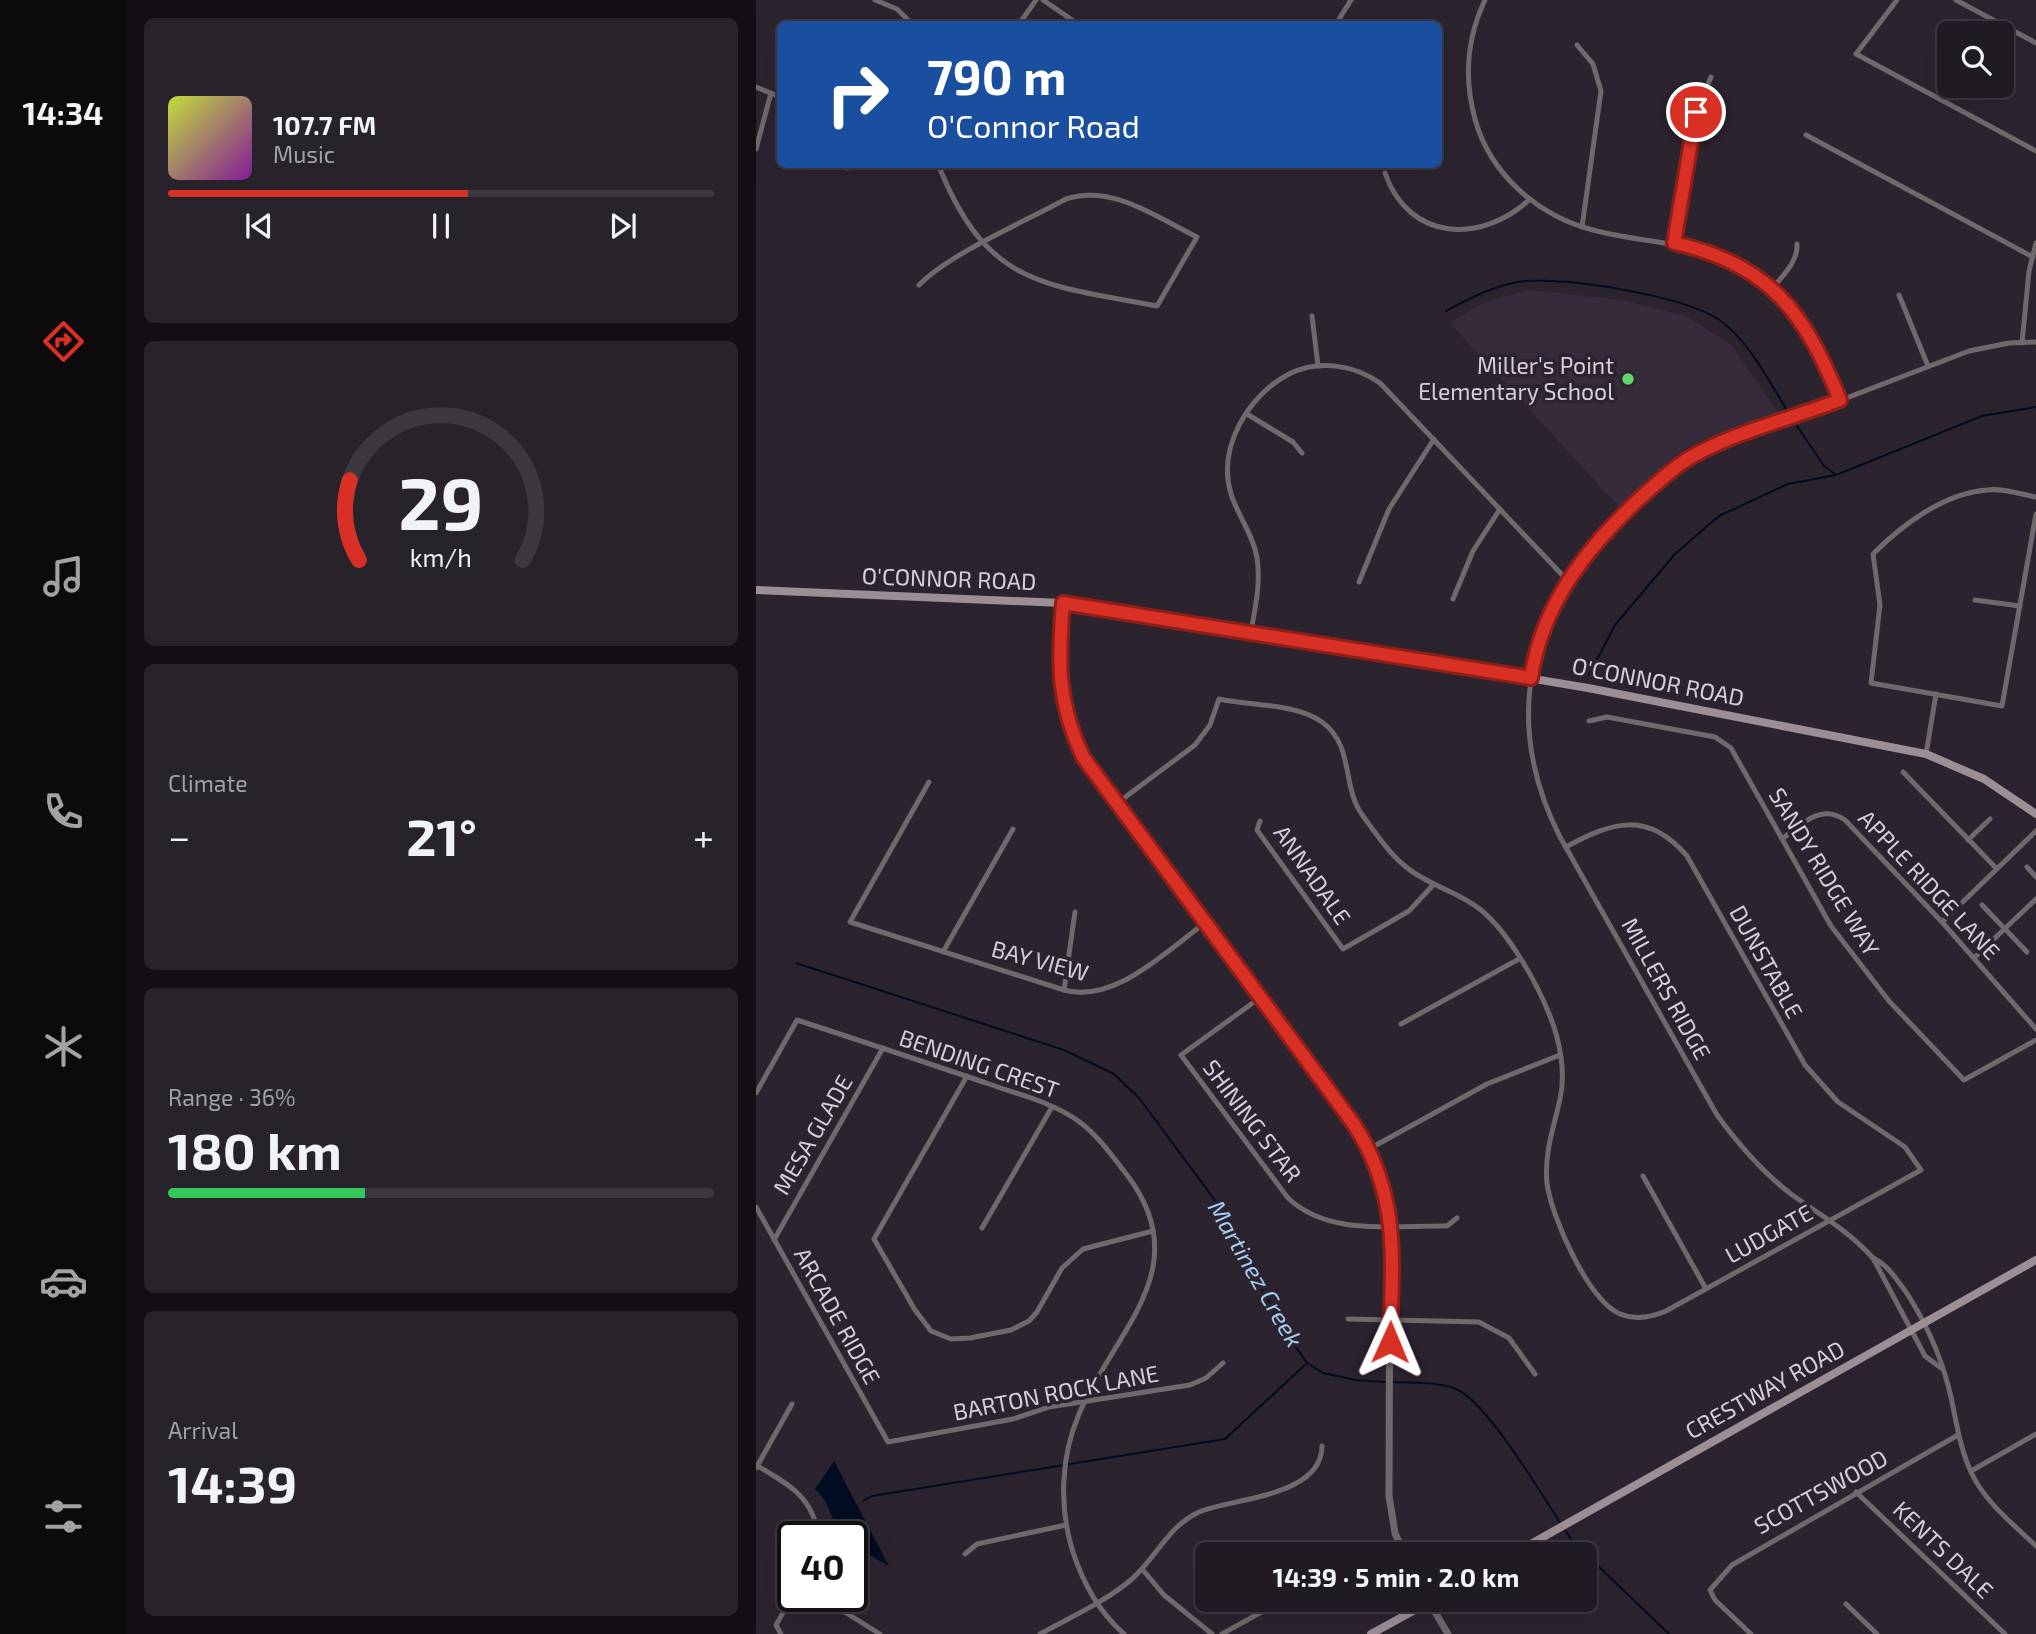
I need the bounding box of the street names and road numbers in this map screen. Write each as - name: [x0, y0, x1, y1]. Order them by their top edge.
- street label: O'CONNOR ROAD: [861, 561, 1037, 595]
- street label: O'CONNOR ROAD: [1570, 651, 1747, 711]
- street label: SANDY RIDGE WAY: [1764, 782, 1886, 961]
- street label: APPLE RIDGE LANE: [1853, 804, 2006, 965]
- street label: ANNADALE: [1268, 819, 1357, 930]
- street label: DUNSTABLE: [1724, 900, 1809, 1023]
- street label: MILLERS RIDGE: [1616, 913, 1717, 1064]
- street label: BAY VIEW: [989, 934, 1092, 986]
- street label: BENDING CREST: [896, 1023, 1063, 1103]
- street label: SHINING STAR: [1198, 1054, 1308, 1187]
- street label: MESA GLADE: [767, 1070, 858, 1199]
- street label: LUDGATE: [1720, 1198, 1817, 1269]
- street label: ARCADE RIDGE: [789, 1242, 887, 1389]
- street label: CRESTWAY ROAD: [1680, 1334, 1849, 1444]
- street label: BARTON ROCK LANE: [951, 1358, 1161, 1426]
- street label: SCOTTSWOOD: [1749, 1443, 1892, 1539]
- street label: KENTS DALE: [1888, 1495, 2000, 1604]

